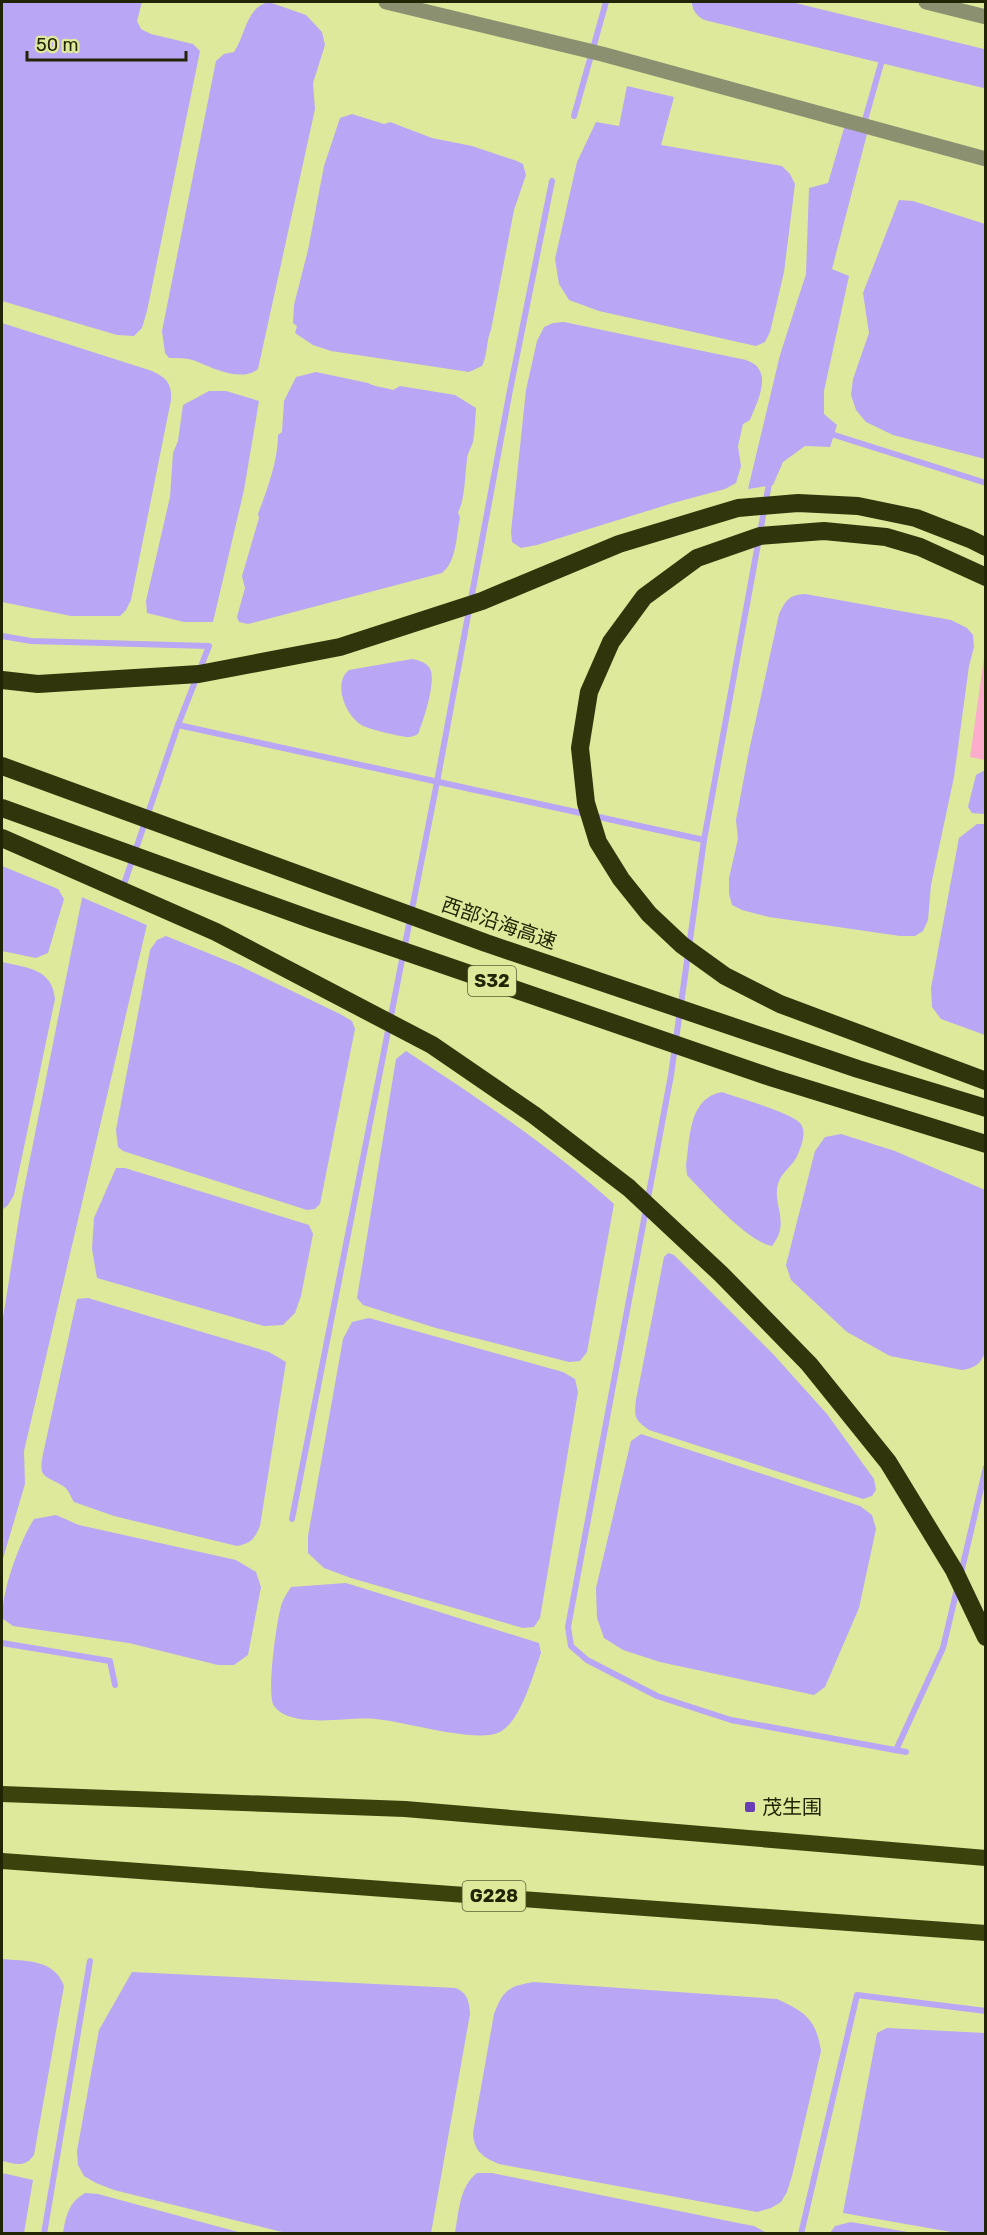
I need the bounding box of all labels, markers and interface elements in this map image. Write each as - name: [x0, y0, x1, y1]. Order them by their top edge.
- scale bar: [27, 24, 186, 62]
- text: 50 m: [36, 34, 79, 56]
- street label: 西部沿海高速: [438, 892, 560, 954]
- road number: S32: [468, 966, 516, 996]
- place label: 茂生围: [762, 1795, 822, 1819]
- marker: 茂生围: [743, 1800, 757, 1814]
- road number: G228: [462, 1881, 526, 1911]

